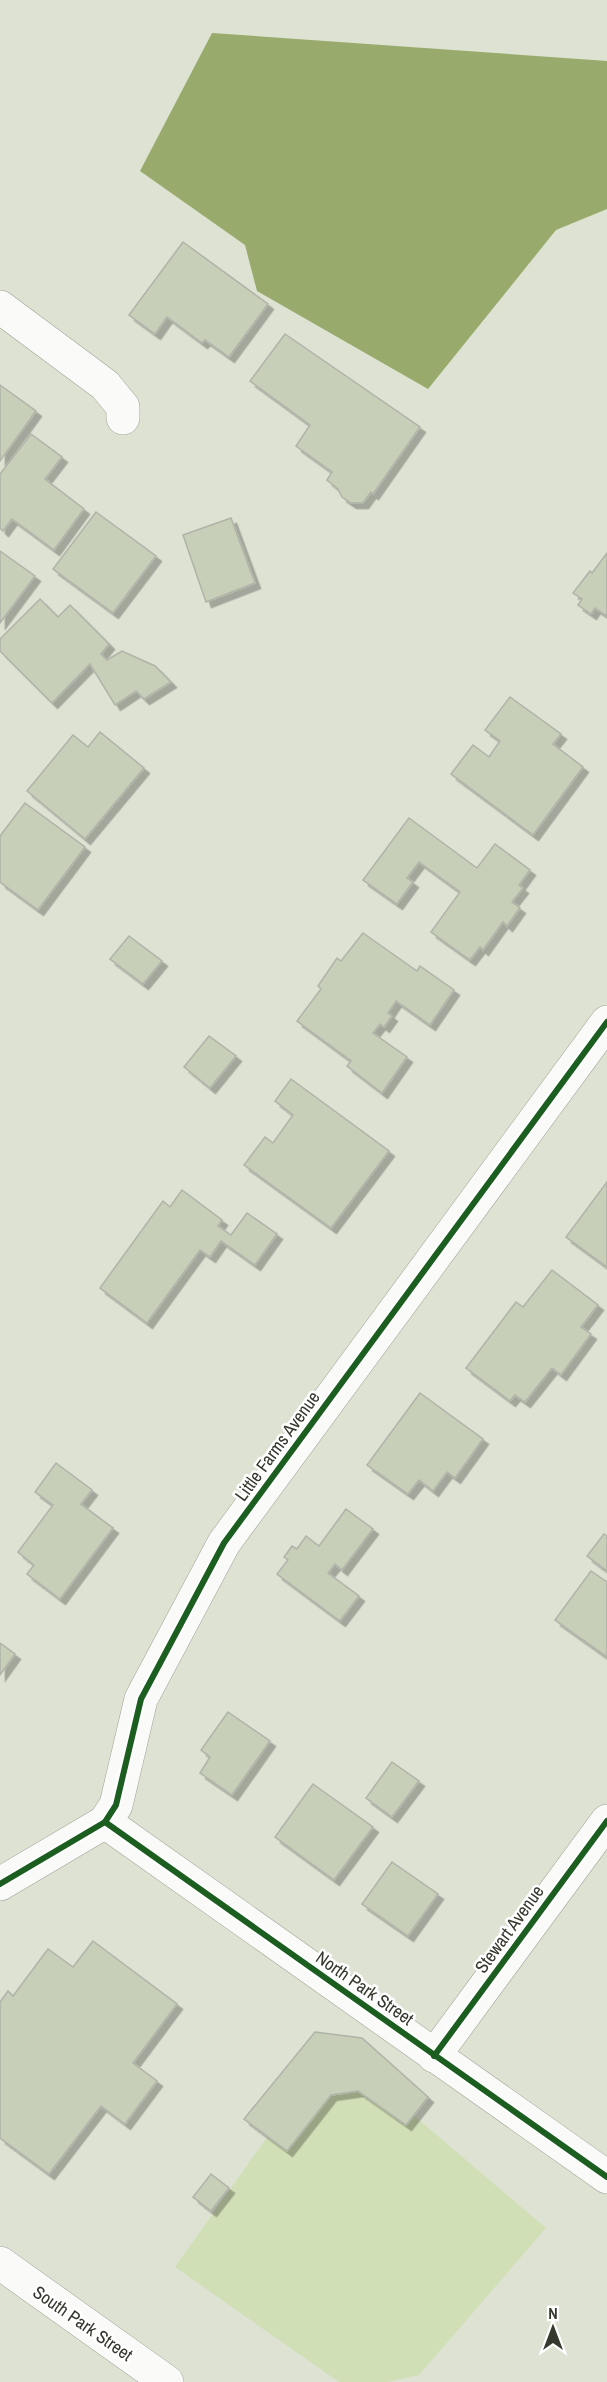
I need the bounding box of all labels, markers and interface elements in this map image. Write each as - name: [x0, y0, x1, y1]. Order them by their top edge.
- street label: Little Farms Avenue: [229, 1386, 325, 1506]
- street label: Stewart Avenue: [469, 1880, 549, 1978]
- street label: North Park Street: [311, 1945, 419, 2031]
- street label: South Park Street: [28, 2279, 138, 2367]
- north arrow: [523, 2298, 583, 2358]
- text: N: [548, 2302, 558, 2324]

